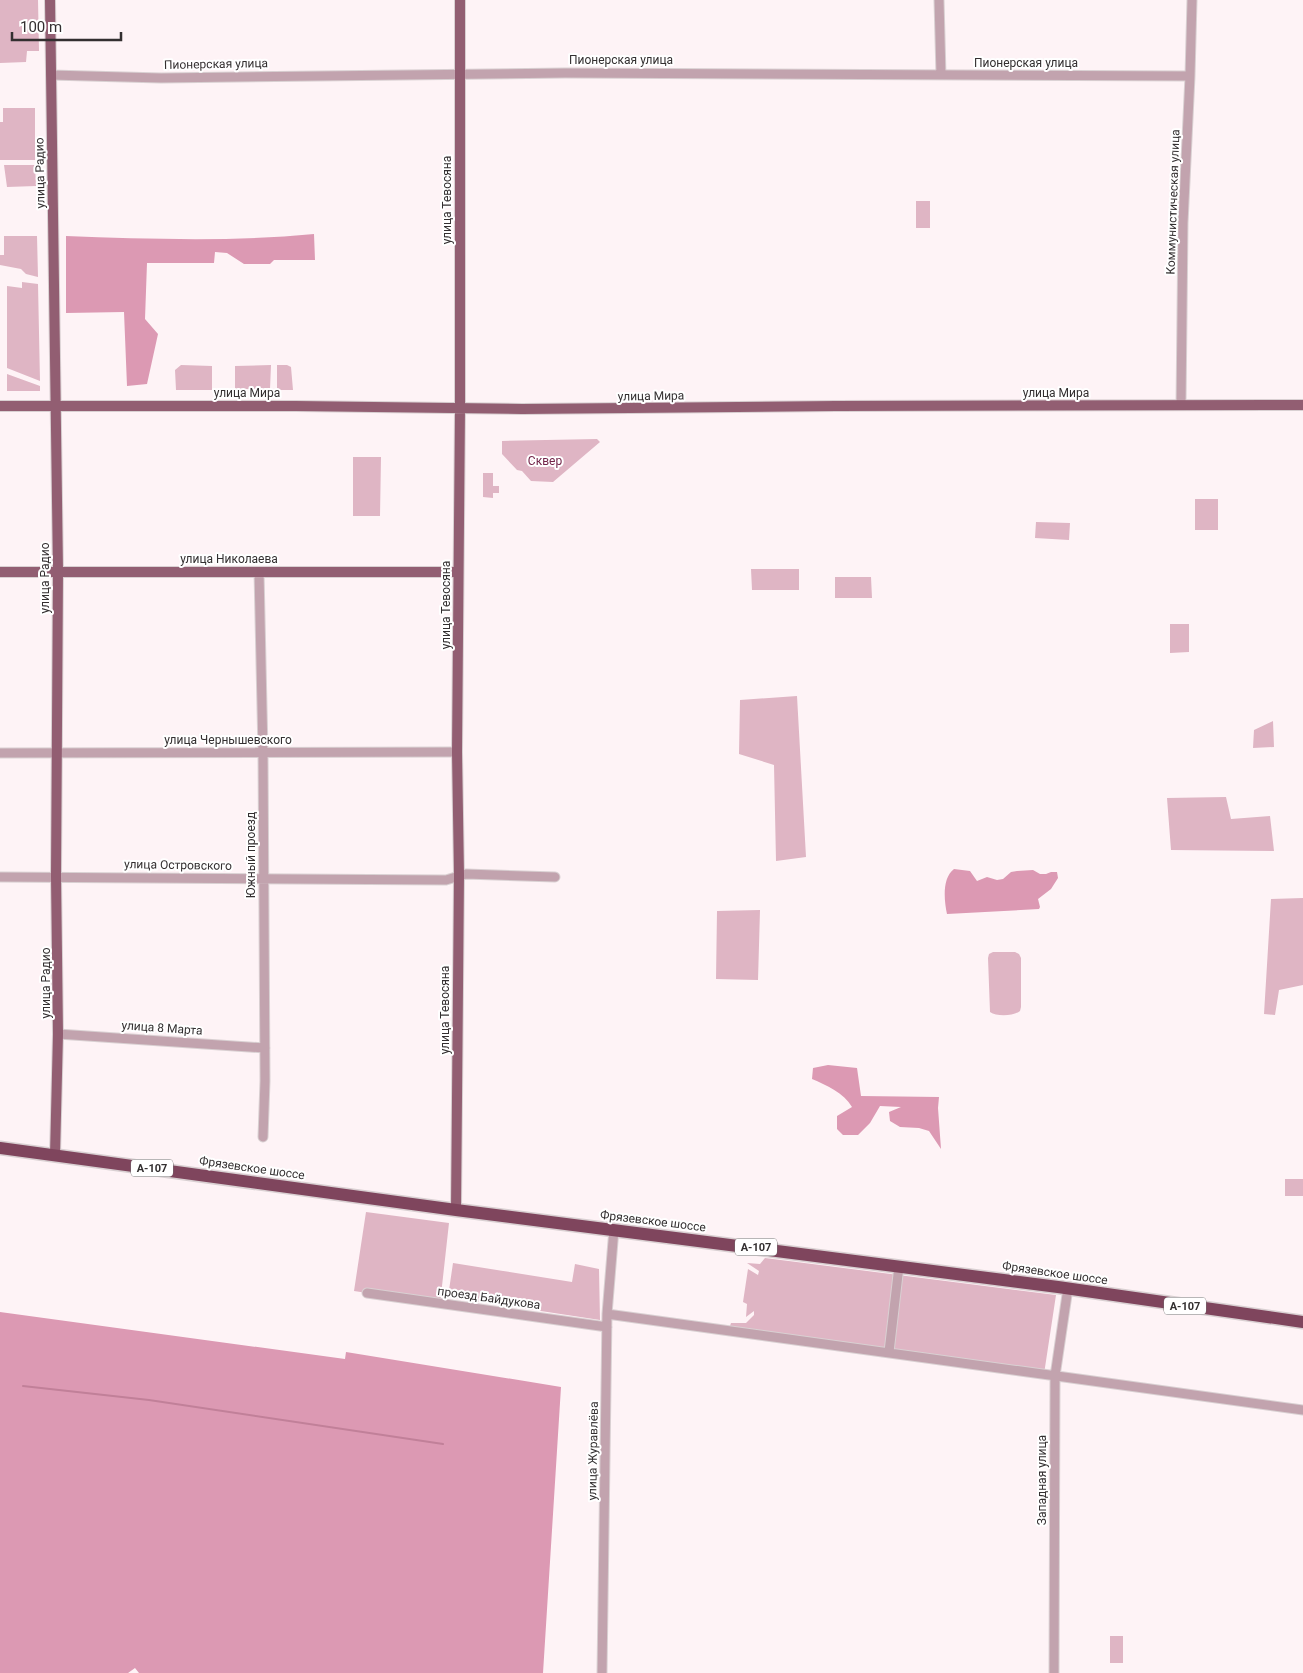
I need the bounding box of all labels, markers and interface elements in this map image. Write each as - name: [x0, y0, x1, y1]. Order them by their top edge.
- scale bar: [12, 10, 121, 42]
- text: 100 m: [20, 18, 62, 36]
- street label: Пионерская улица: [569, 53, 673, 67]
- street label: Пионерская улица: [164, 56, 268, 72]
- street label: Пионерская улица: [974, 56, 1078, 70]
- street label: Коммунистическая улица: [1163, 129, 1183, 275]
- street label: улица Радио: [32, 137, 48, 209]
- street label: улица Тевосяна: [440, 156, 454, 244]
- street label: улица Мира: [214, 386, 280, 400]
- street label: улица Мира: [1023, 386, 1089, 400]
- street label: улица Мира: [618, 388, 684, 404]
- park label: Сквер: [528, 454, 562, 468]
- street label: улица Радио: [38, 542, 52, 613]
- street label: улица Николаева: [180, 552, 278, 566]
- street label: улица Тевосяна: [439, 561, 453, 649]
- street label: улица Чернышевского: [164, 733, 292, 747]
- street label: Южный проезд: [244, 812, 258, 898]
- street label: улица Островского: [124, 857, 232, 873]
- street label: улица Радио: [39, 947, 53, 1018]
- street label: улица Тевосяна: [438, 966, 452, 1054]
- street label: улица 8 Марта: [121, 1018, 203, 1038]
- street label: Фрязевское шоссе: [198, 1154, 306, 1182]
- road number: А-107: [131, 1160, 173, 1176]
- street label: Фрязевское шоссе: [599, 1208, 707, 1234]
- road number: А-107: [735, 1238, 777, 1256]
- street label: Фрязевское шоссе: [1001, 1259, 1109, 1287]
- street label: проезд Байдукова: [437, 1284, 541, 1312]
- road number: А-107: [1164, 1298, 1206, 1314]
- street label: улица Журавлёва: [585, 1401, 601, 1501]
- street label: Западная улица: [1035, 1435, 1049, 1525]

